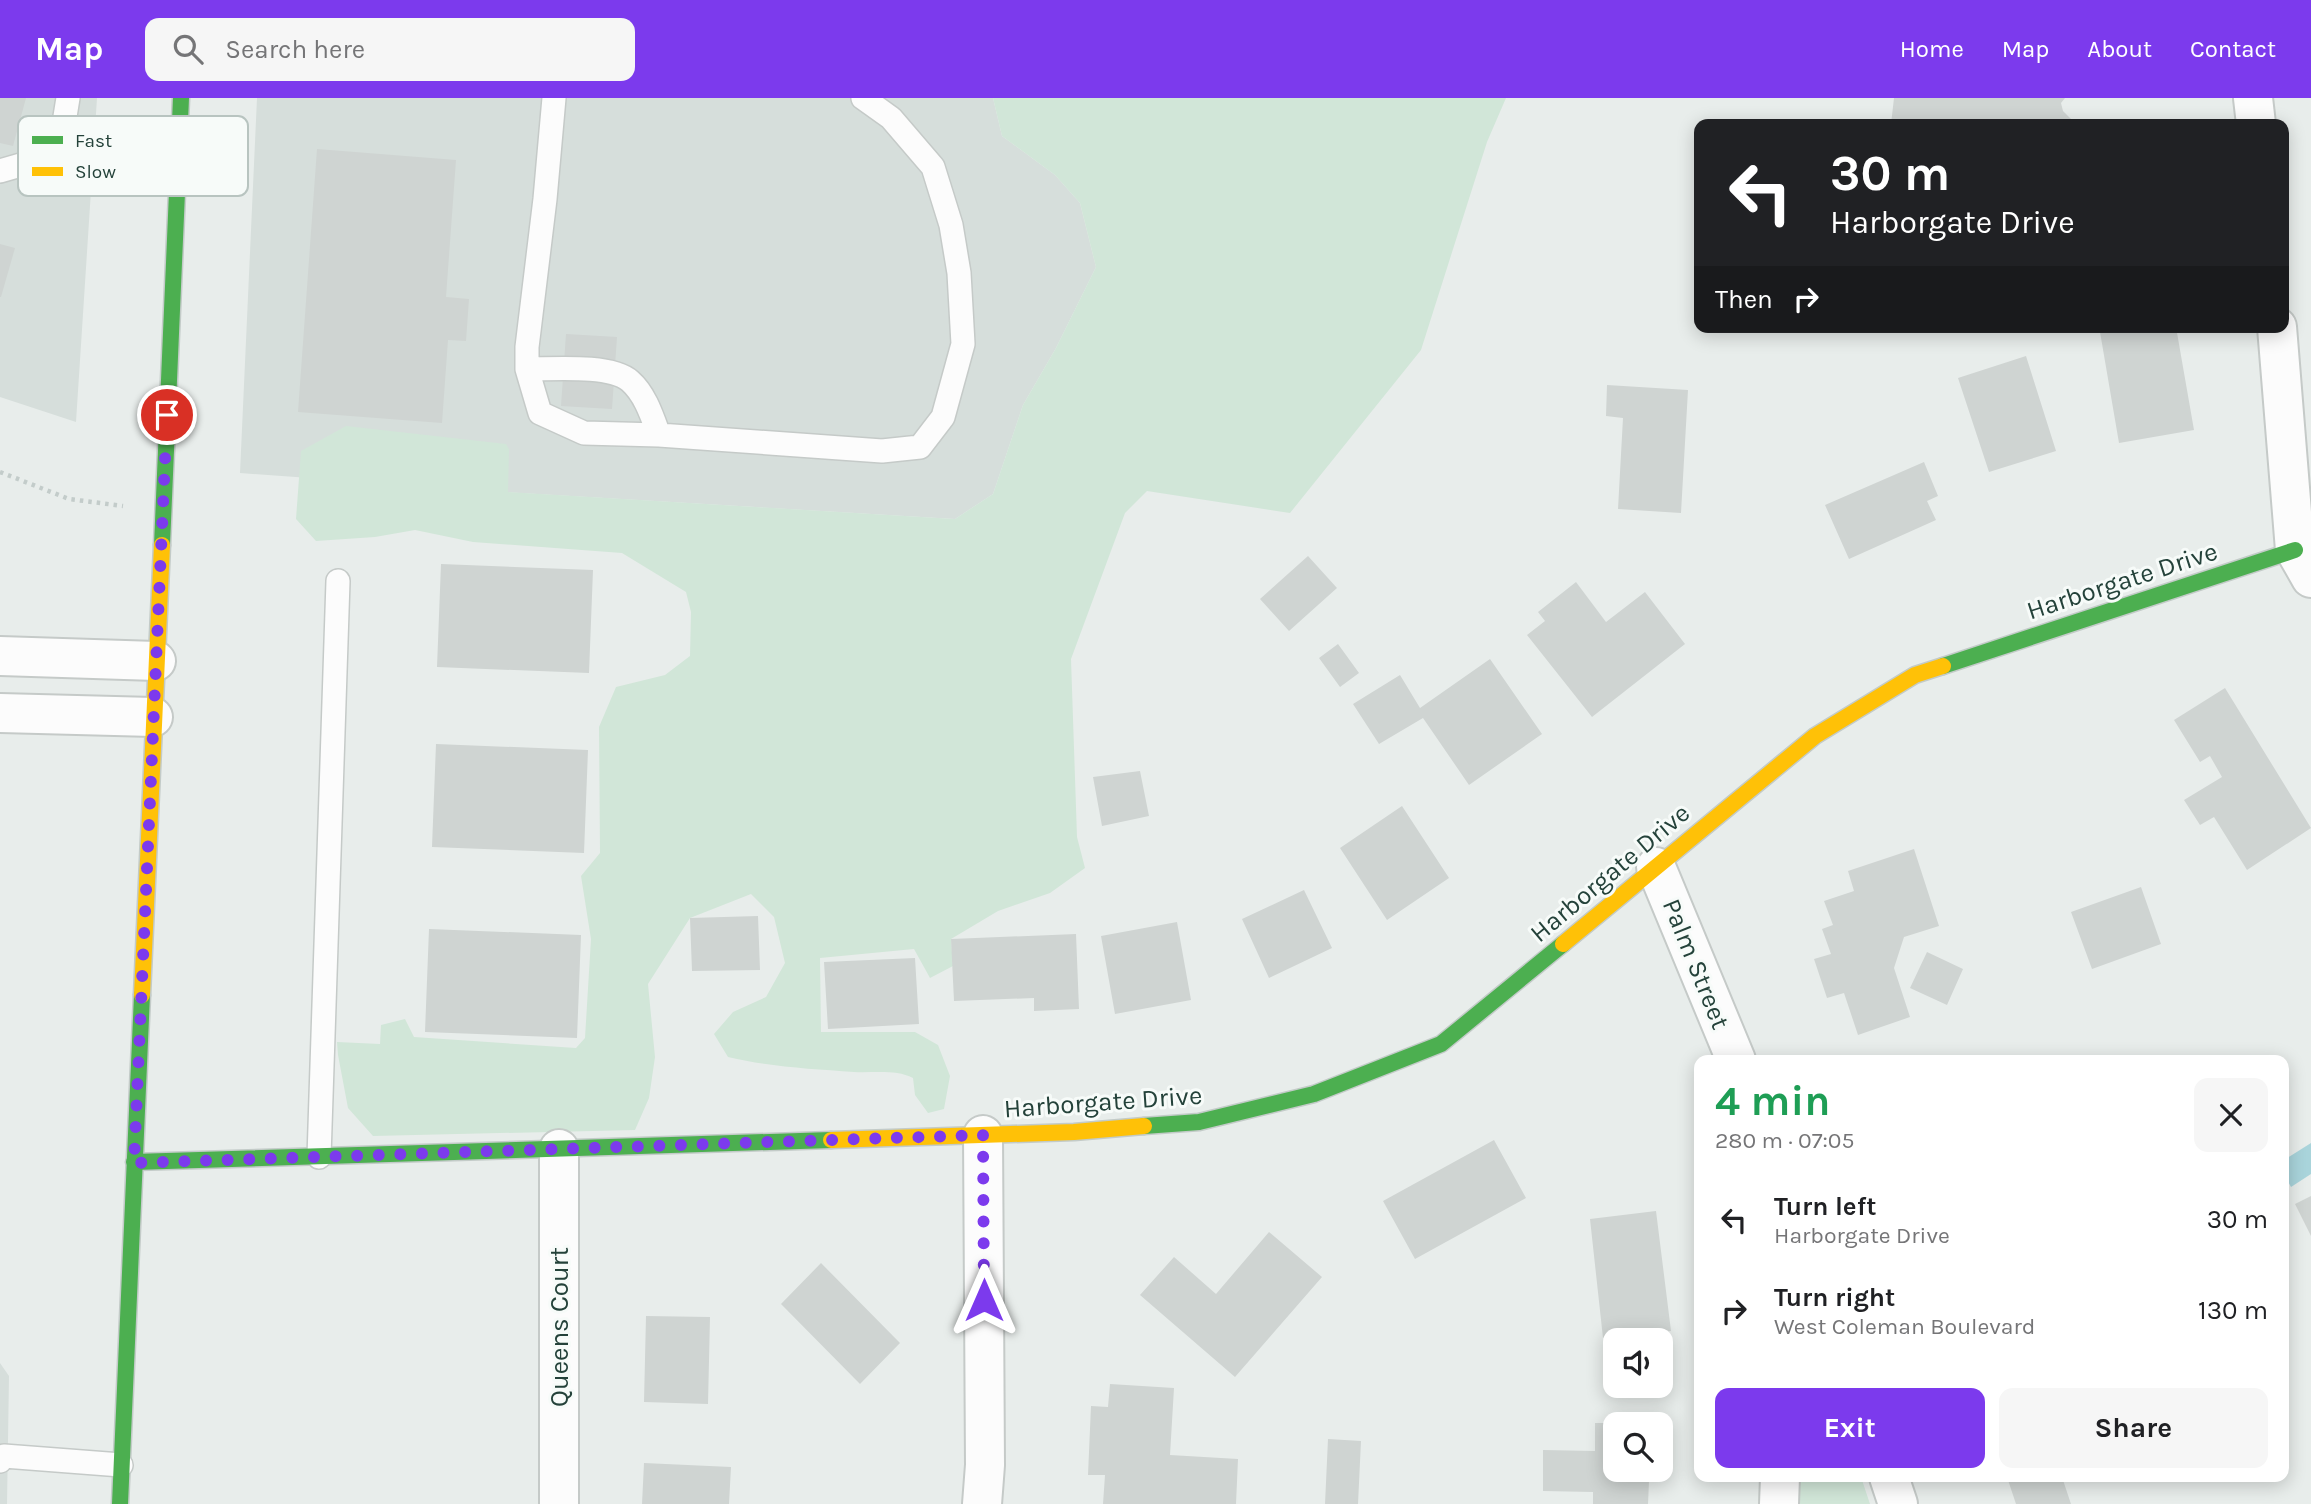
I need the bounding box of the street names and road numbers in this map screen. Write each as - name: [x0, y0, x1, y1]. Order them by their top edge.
- street label: Harborgate Drive: [2023, 536, 2221, 626]
- street label: Harborgate Drive: [1524, 797, 1696, 949]
- street label: Palm Street: [1656, 894, 1736, 1034]
- street label: Harborgate Drive: [1003, 1080, 1203, 1124]
- street label: Queens Court: [544, 1247, 575, 1407]

